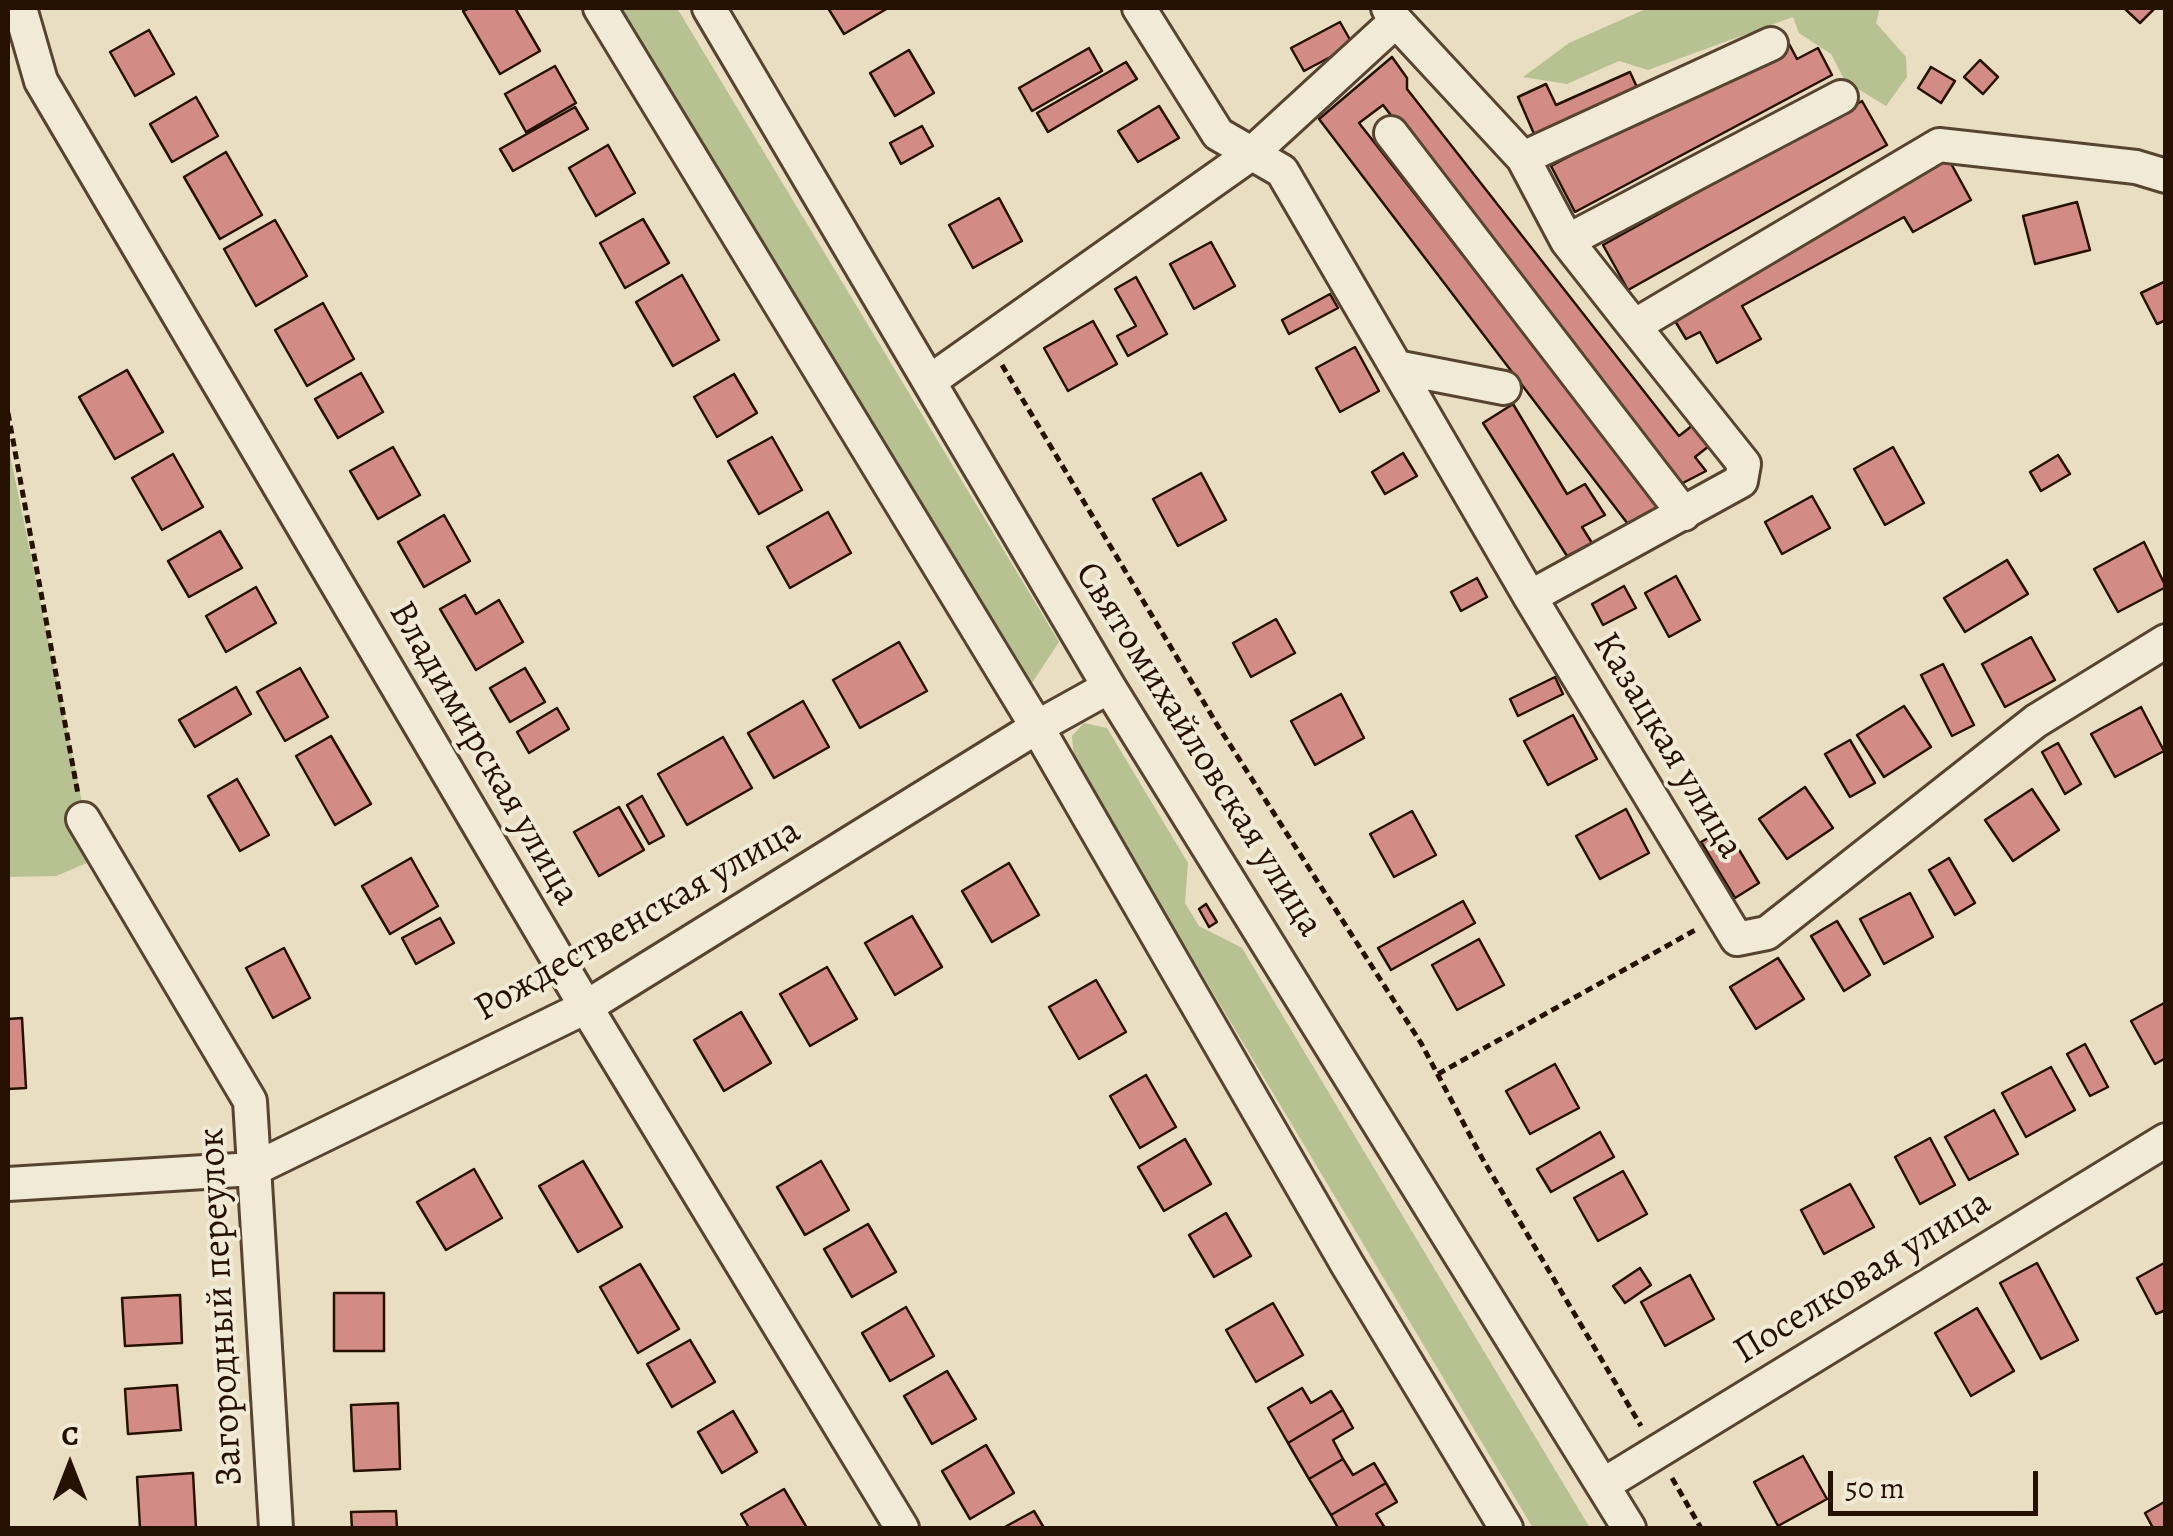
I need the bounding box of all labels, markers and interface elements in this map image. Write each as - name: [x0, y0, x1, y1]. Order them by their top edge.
- street label: Святомихайловская улица: [1064, 554, 1332, 946]
- street label: Владимирская улица: [377, 594, 589, 914]
- street label: Казацкая улица: [1582, 625, 1752, 867]
- street label: Рождественская улица: [467, 809, 809, 1033]
- street label: Загородный переулок: [190, 1127, 254, 1487]
- street label: Поселковая улица: [1726, 1181, 2000, 1375]
- north arrow: [20, 1416, 120, 1516]
- text: С: [61, 1417, 79, 1455]
- scale bar: [1833, 1451, 2043, 1513]
- text: 50 m: [1845, 1468, 1905, 1508]

